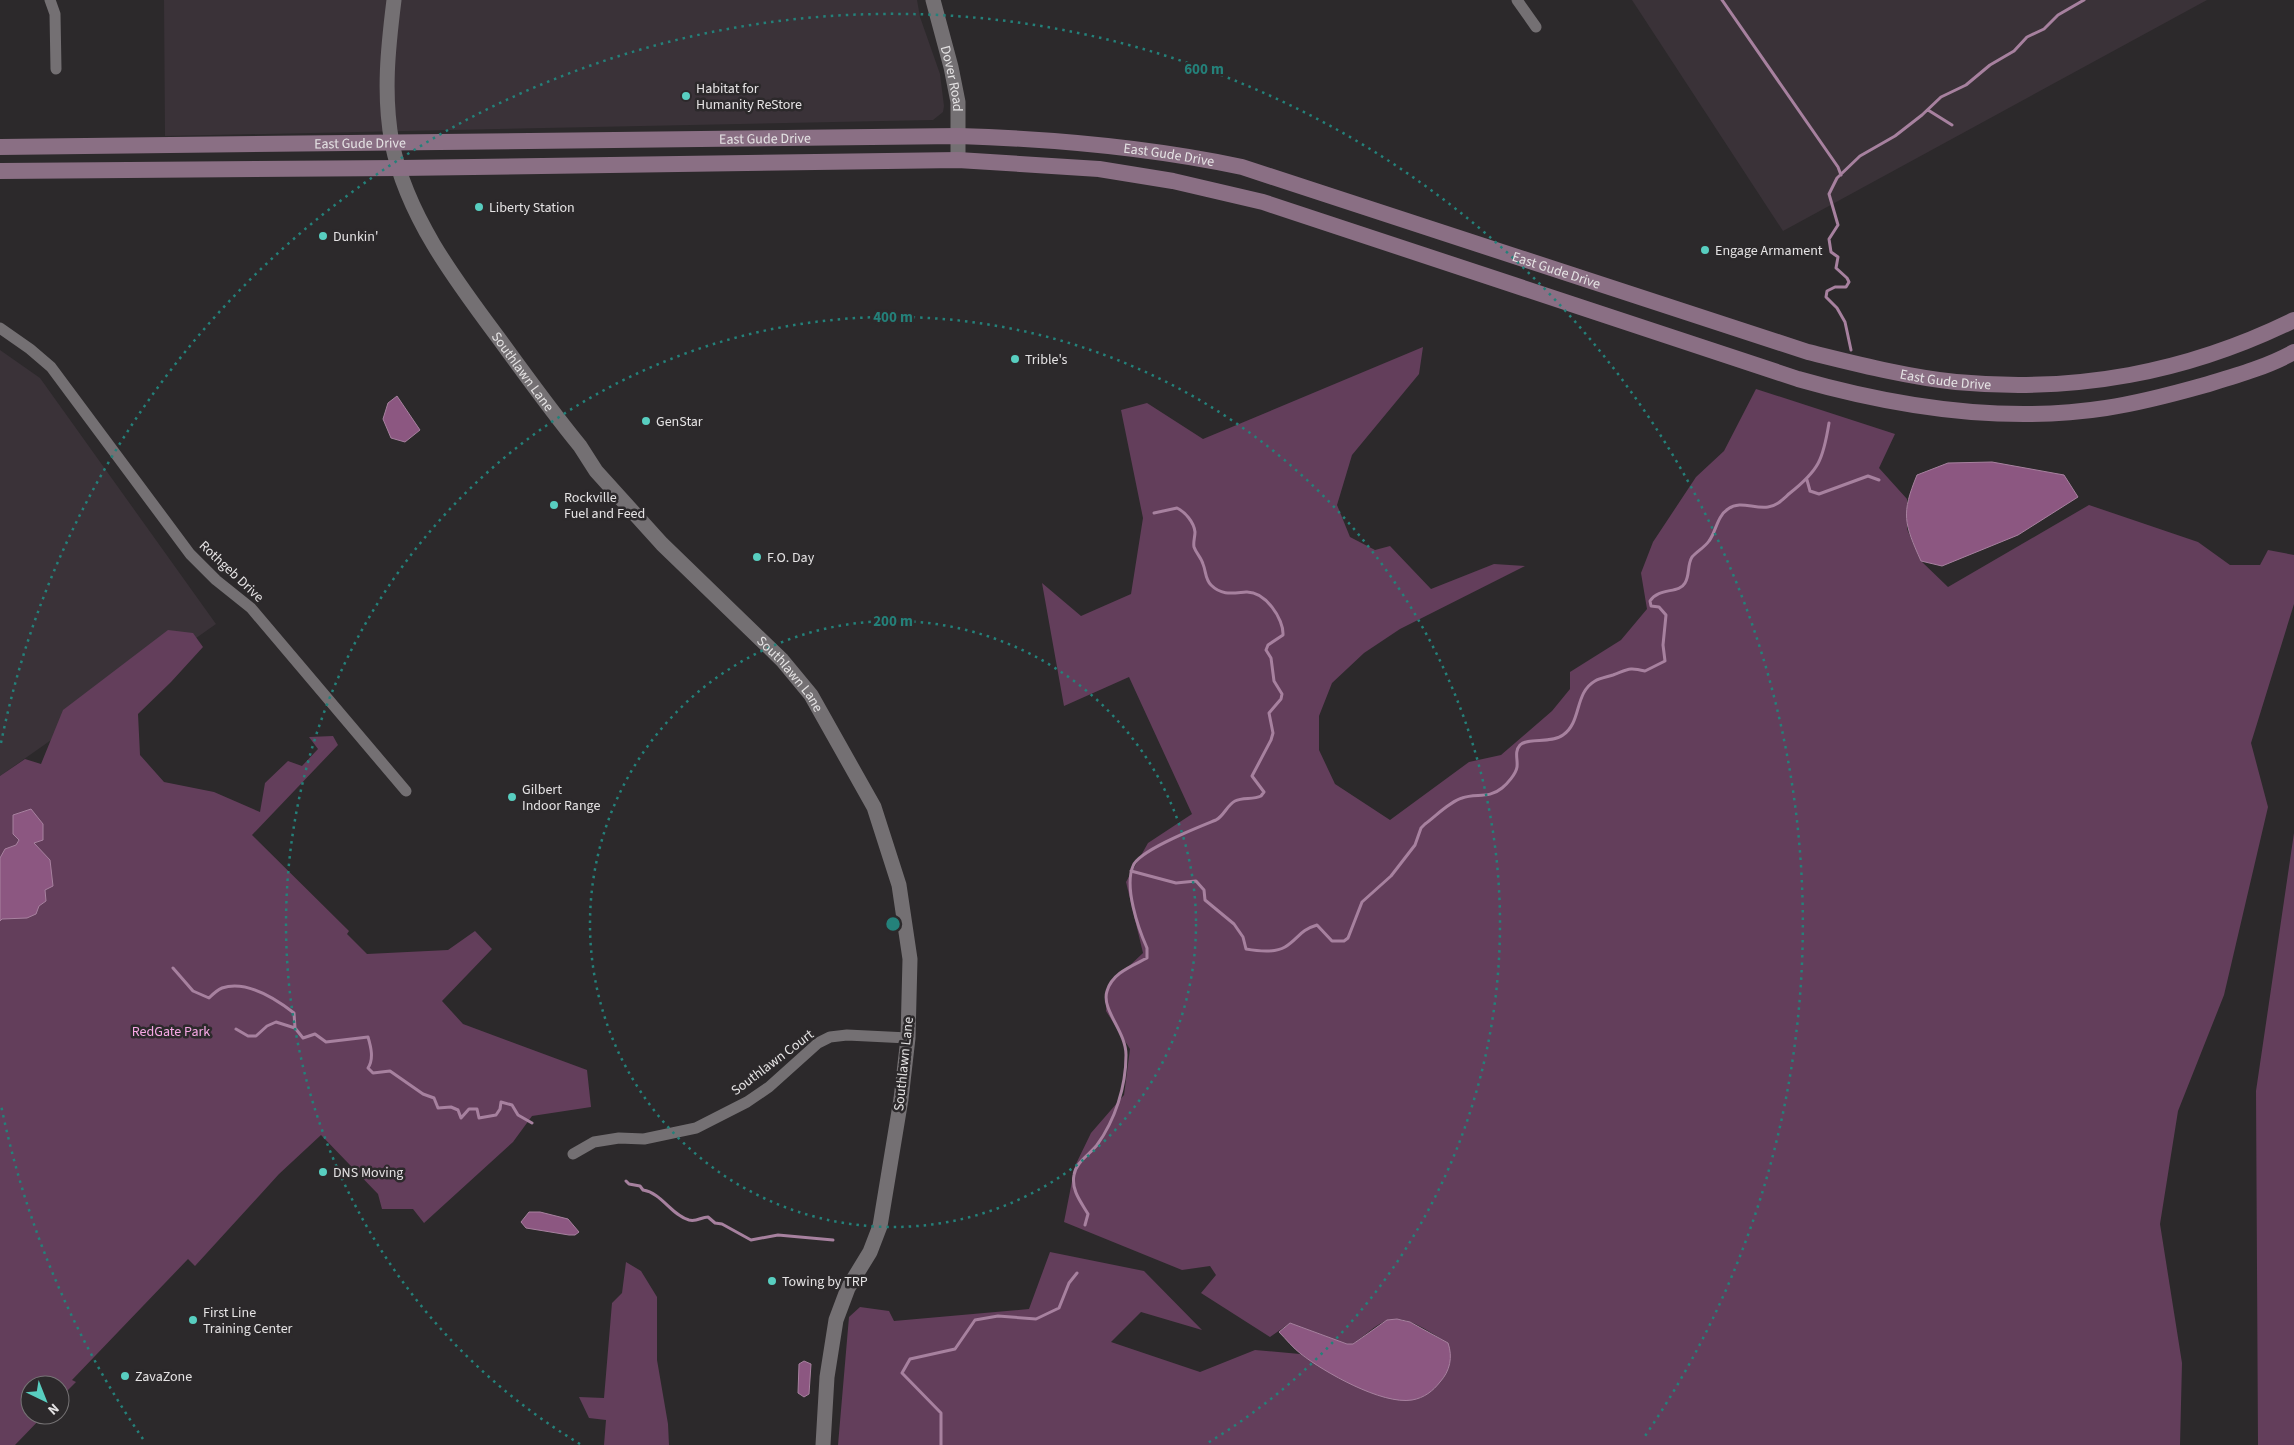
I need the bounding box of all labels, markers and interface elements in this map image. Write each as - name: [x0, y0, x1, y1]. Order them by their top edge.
- street label: Dover Road: [935, 43, 967, 112]
- text: 600 m: [1184, 59, 1224, 80]
- place label: Habitat for Humanity ReStore: [696, 79, 802, 115]
- marker: Habitat for Humanity ReStore: [680, 90, 692, 102]
- street label: East Gude Drive: [719, 129, 811, 150]
- street label: East Gude Drive: [314, 133, 406, 154]
- street label: East Gude Drive: [1122, 139, 1216, 172]
- place label: Liberty Station: [489, 198, 575, 218]
- marker: Liberty Station: [473, 201, 485, 213]
- place label: Dunkin': [333, 227, 378, 247]
- marker: Dunkin': [317, 230, 329, 242]
- place label: Engage Armament: [1715, 241, 1823, 261]
- marker: Engage Armament: [1699, 244, 1711, 256]
- street label: East Gude Drive: [1509, 247, 1603, 295]
- text: 400 m: [873, 307, 913, 328]
- street label: Southlawn Lane: [486, 328, 558, 416]
- place label: Trible's: [1025, 350, 1068, 370]
- marker: Trible's: [1009, 353, 1021, 365]
- street label: East Gude Drive: [1898, 365, 1992, 395]
- place label: GenStar: [656, 412, 703, 432]
- marker: GenStar: [640, 415, 652, 427]
- place label: Rockville Fuel and Feed: [564, 488, 645, 524]
- marker: Rockville Fuel and Feed: [548, 499, 560, 511]
- street label: Rothgeb Drive: [194, 536, 268, 607]
- place label: F.O. Day: [767, 548, 815, 568]
- marker: F.O. Day: [751, 551, 763, 563]
- text: 200 m: [873, 611, 913, 632]
- street label: Southlawn Lane: [752, 632, 828, 716]
- place label: Gilbert Indoor Range: [522, 780, 600, 816]
- marker: Gilbert Indoor Range: [506, 791, 518, 803]
- centre of rings: [884, 915, 902, 933]
- street label: Southlawn Lane: [889, 1016, 919, 1112]
- park label: RedGate Park: [132, 1022, 210, 1042]
- street label: Southlawn Court: [727, 1025, 818, 1101]
- place label: DNS Moving: [333, 1163, 403, 1183]
- marker: DNS Moving: [317, 1166, 329, 1178]
- place label: Towing by TRP: [782, 1272, 868, 1292]
- marker: Towing by TRP: [766, 1275, 778, 1287]
- place label: First Line Training Center: [203, 1303, 293, 1339]
- marker: First Line Training Center: [187, 1314, 199, 1326]
- place label: ZavaZone: [135, 1367, 192, 1387]
- marker: ZavaZone: [119, 1370, 131, 1382]
- north arrow: [20, 1375, 70, 1425]
- text: N: [43, 1398, 63, 1419]

